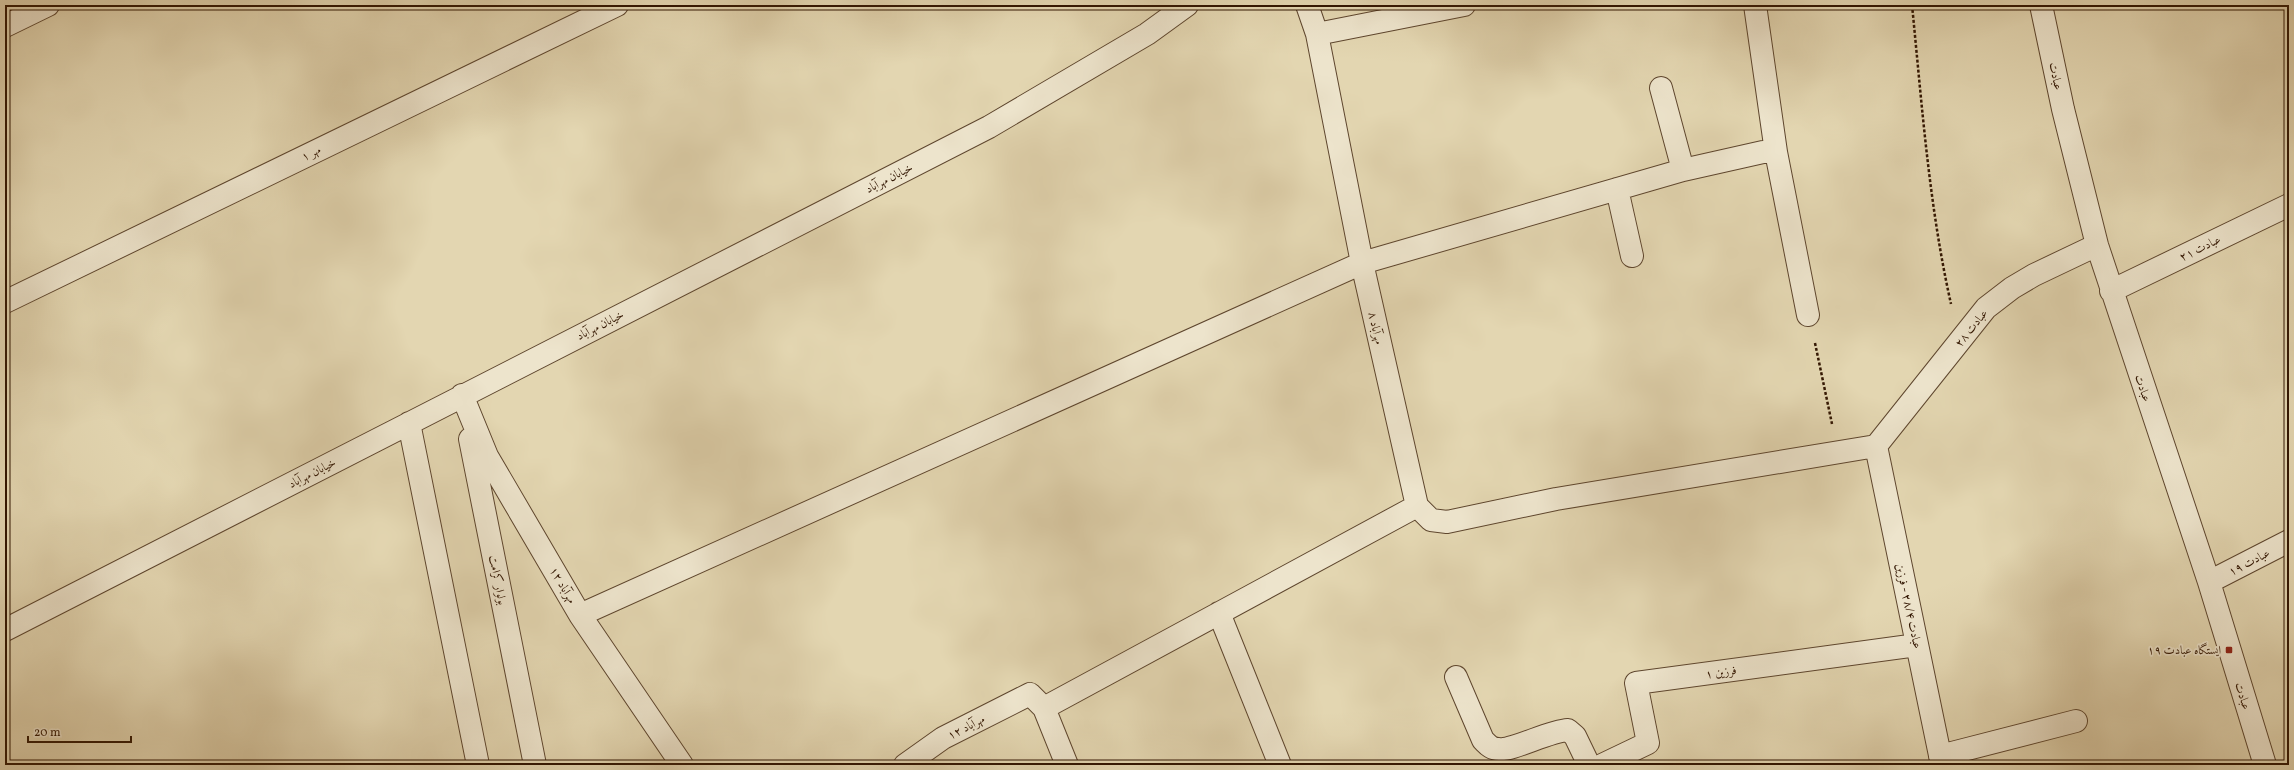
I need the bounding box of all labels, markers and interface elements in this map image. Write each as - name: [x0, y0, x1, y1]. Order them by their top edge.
- street label: عبادت: [2044, 61, 2066, 92]
- street label: مهر ۱: [299, 142, 324, 165]
- street label: خیابان مهرآباد: [863, 159, 916, 198]
- street label: عبادت ۲۱: [2177, 232, 2224, 266]
- street label: خیابان مهرآباد: [574, 306, 627, 345]
- street label: عبادت ۲۸: [1952, 306, 1992, 351]
- street label: مهرآباد ۸: [1364, 310, 1388, 346]
- street label: عبادت: [2130, 373, 2154, 404]
- street label: خیابان مهرآباد: [286, 454, 339, 493]
- street label: عبادت ۱۹: [2226, 546, 2273, 580]
- street label: بولوار کرامت: [484, 554, 510, 606]
- street label: عبادت ۲۸/۴ - فرزین: [1891, 562, 1925, 651]
- street label: مهرآباد ۱۲: [545, 564, 580, 607]
- place label: ایستگاه عبادت ۱۹: [2147, 642, 2221, 659]
- marker: ایستگاه عبادت ۱۹: [2224, 645, 2234, 655]
- street label: فرزین ۱: [1704, 663, 1738, 683]
- street label: عبادت: [2230, 681, 2254, 712]
- street label: مهرآباد ۱۲: [945, 711, 988, 744]
- scale bar: [28, 718, 131, 744]
- text: 20 m: [34, 725, 61, 741]

